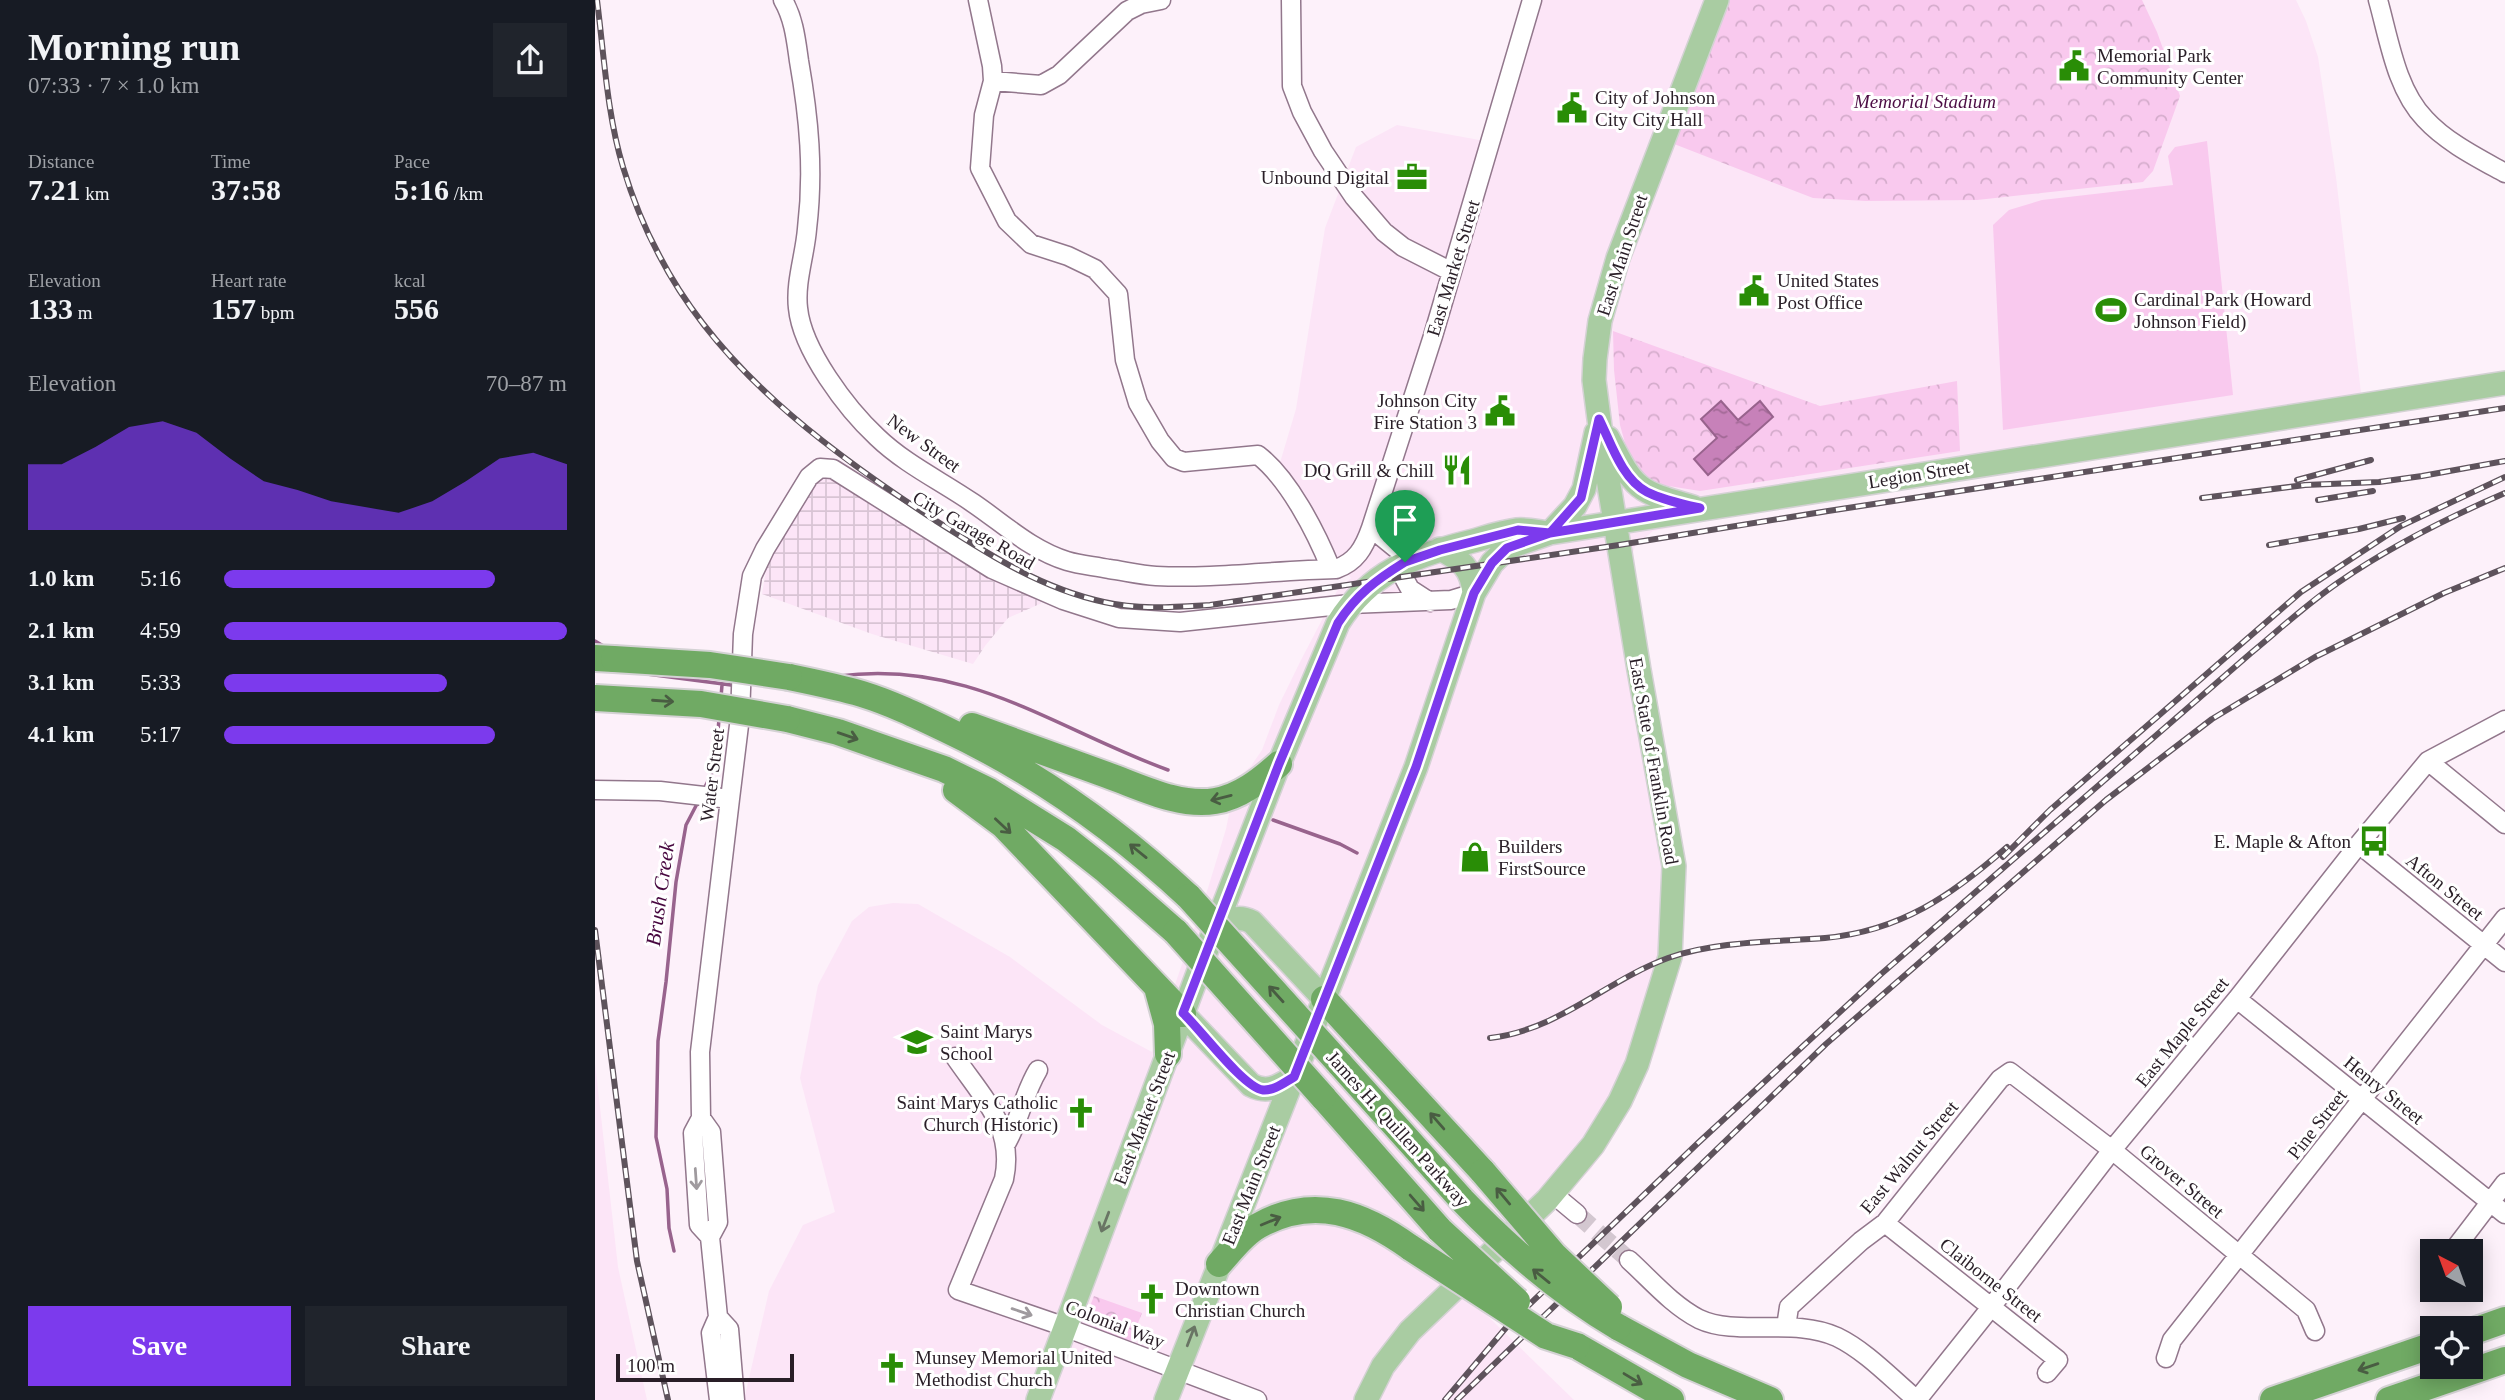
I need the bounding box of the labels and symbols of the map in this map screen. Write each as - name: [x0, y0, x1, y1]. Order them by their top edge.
- place label: Memorial Park Community Center: [2097, 45, 2244, 88]
- public building icon: Memorial Park Community Center: [2057, 49, 2091, 83]
- place label: City of Johnson City City Hall: [1595, 87, 1716, 130]
- public building icon: City of Johnson City City Hall: [1555, 91, 1589, 125]
- park label: Memorial Stadium: [1853, 91, 1996, 112]
- office icon: Unbound Digital: [1395, 160, 1429, 194]
- place label: Unbound Digital: [1261, 167, 1389, 188]
- street label: East Main Street: [1592, 191, 1652, 318]
- street label: East Market Street: [1422, 197, 1484, 339]
- place label: United States Post Office: [1777, 270, 1879, 313]
- public building icon: United States Post Office: [1737, 274, 1771, 308]
- place label: Cardinal Park (Howard Johnson Field): [2134, 289, 2312, 333]
- sports icon: Cardinal Park (Howard Johnson Field): [2094, 293, 2128, 327]
- place label: Johnson City Fire Station 3: [1374, 390, 1477, 433]
- public building icon: Johnson City Fire Station 3: [1483, 394, 1517, 428]
- street label: New Street: [883, 410, 965, 477]
- restaurant icon: DQ Grill & Chill: [1440, 453, 1474, 487]
- street label: Legion Street: [1867, 455, 1972, 492]
- place label: DQ Grill & Chill: [1304, 460, 1434, 481]
- street label: City Garage Road: [909, 487, 1039, 574]
- pin: [1375, 490, 1435, 562]
- street label: East State of Franklin Road: [1625, 656, 1683, 867]
- one-way arrow: [651, 695, 674, 708]
- street label: Water Street: [696, 726, 728, 823]
- one-way arrow: [837, 730, 859, 743]
- one-way arrow: [1210, 792, 1233, 805]
- one-way arrow: [994, 818, 1011, 835]
- bus stop icon: E. Maple & Afton: [2357, 824, 2391, 858]
- place label: E. Maple & Afton: [2214, 831, 2351, 852]
- place label: Builders FirstSource: [1498, 836, 1586, 879]
- water label: Brush Creek: [641, 840, 679, 948]
- shop icon: Builders FirstSource: [1458, 840, 1492, 874]
- one-way arrow: [1130, 843, 1148, 859]
- street label: Afton Street: [2402, 849, 2488, 925]
- street label: East Maple Street: [2131, 972, 2233, 1091]
- one-way arrow: [1268, 986, 1285, 1003]
- place label: Saint Marys School: [940, 1021, 1032, 1064]
- school or university icon: Saint Marys School: [900, 1025, 934, 1059]
- street label: James H. Quillen Parkway: [1322, 1047, 1474, 1212]
- street label: East Market Street: [1109, 1048, 1179, 1188]
- street label: Henry Street: [2340, 1051, 2429, 1129]
- street label: Pine Street: [2283, 1084, 2351, 1163]
- place label: Saint Marys Catholic Church (Historic): [897, 1092, 1058, 1136]
- church icon: Saint Marys Catholic Church (Historic): [1064, 1096, 1098, 1130]
- street label: East Walnut Street: [1856, 1096, 1963, 1218]
- one-way arrow: [1429, 1112, 1445, 1130]
- street label: East Main Street: [1218, 1122, 1285, 1248]
- street label: Grover Street: [2136, 1140, 2229, 1223]
- one-way arrow: [690, 1167, 703, 1190]
- one-way arrow: [1495, 1188, 1511, 1206]
- one-way arrow: [1409, 1194, 1425, 1212]
- one-way arrow: [1098, 1210, 1110, 1232]
- one-way arrow: [1259, 1213, 1281, 1226]
- street label: Claiborne Street: [1936, 1234, 2047, 1327]
- north arrow: [2420, 1239, 2483, 1302]
- one-way arrow: [1533, 1268, 1551, 1283]
- place label: Downtown Christian Church: [1175, 1278, 1306, 1321]
- church icon: Downtown Christian Church: [1135, 1282, 1169, 1316]
- street label: Colonial Way: [1063, 1296, 1168, 1353]
- one-way arrow: [1011, 1307, 1033, 1319]
- one-way arrow: [1185, 1326, 1198, 1348]
- place label: Munsey Memorial United Methodist Church: [915, 1347, 1113, 1390]
- scale bar: [616, 1351, 795, 1383]
- church icon: Munsey Memorial United Methodist Church: [875, 1351, 909, 1385]
- one-way arrow: [2357, 1361, 2379, 1374]
- one-way arrow: [1622, 1372, 1642, 1386]

